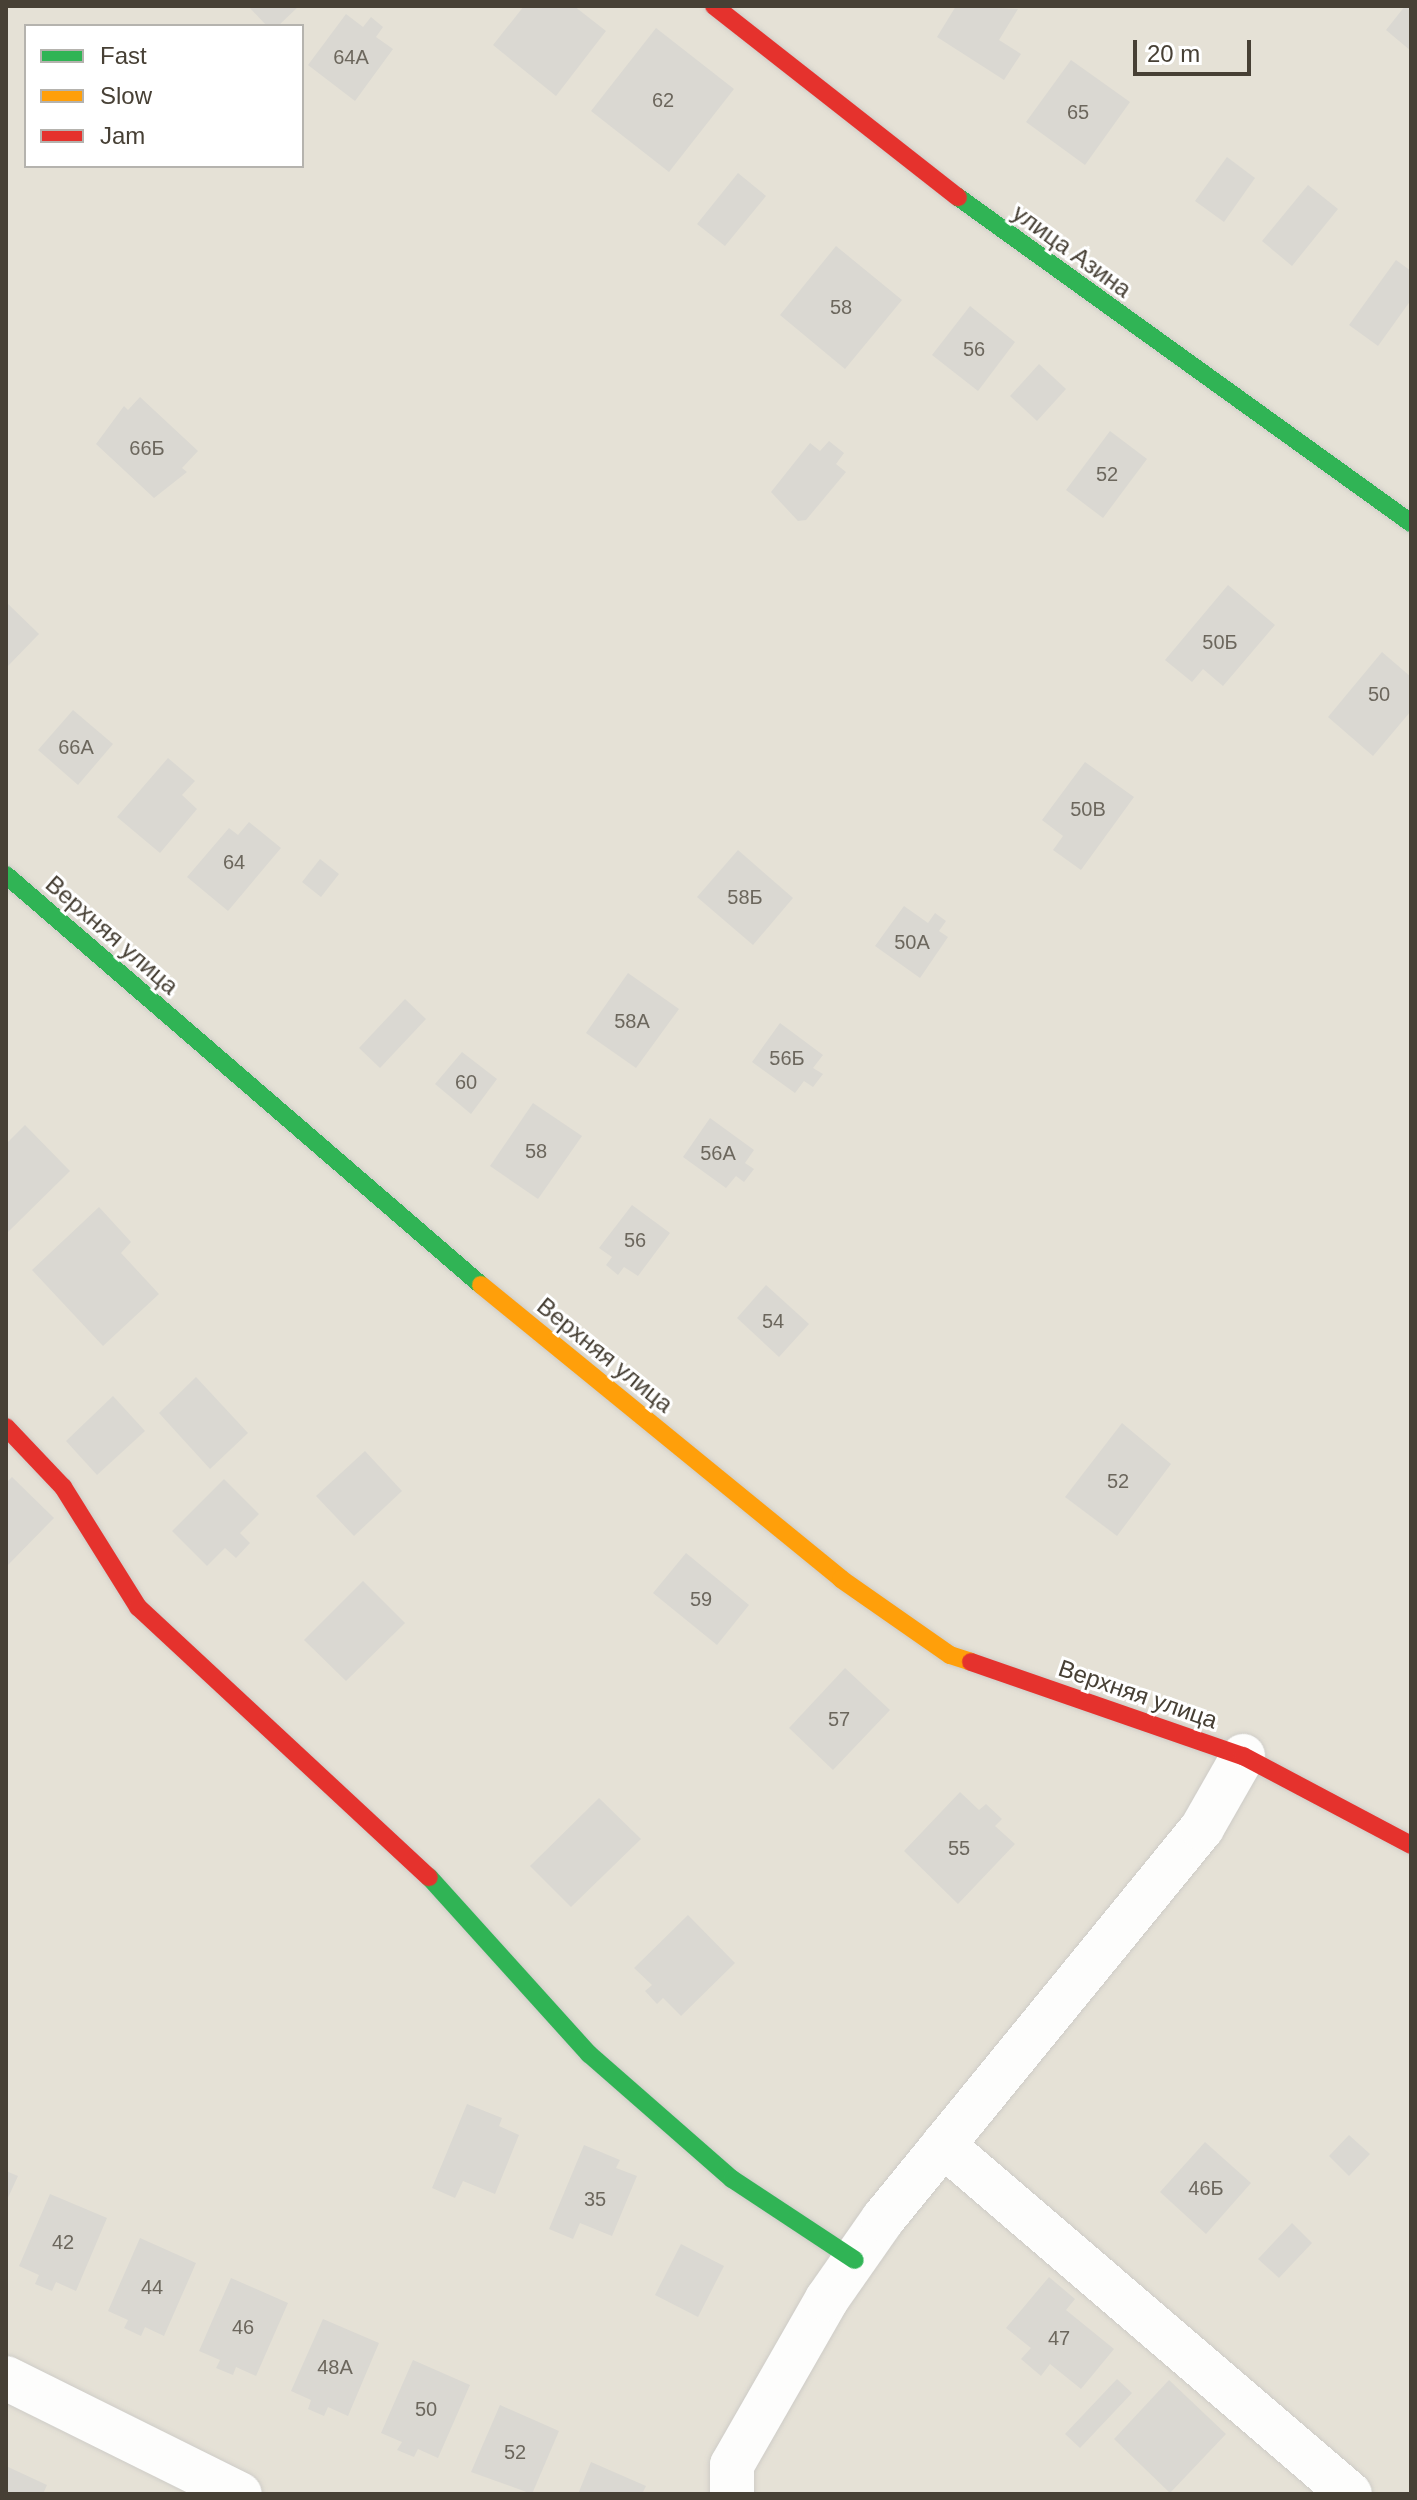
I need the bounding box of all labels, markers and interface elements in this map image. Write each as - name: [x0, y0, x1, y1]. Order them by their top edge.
- legend: [24, 24, 304, 168]
- scale bar: [1137, 24, 1255, 74]
- text: 20 m: [1147, 40, 1200, 67]
- text: Fast: [100, 42, 147, 69]
- house number: 64А: [333, 45, 369, 69]
- text: Slow: [100, 82, 152, 109]
- house number: 62: [652, 88, 674, 112]
- house number: 65: [1067, 100, 1089, 124]
- text: Jam: [100, 122, 145, 149]
- street label: улица Азина: [1007, 198, 1137, 304]
- house number: 58: [830, 295, 852, 319]
- house number: 56: [963, 337, 985, 361]
- house number: 66Б: [129, 436, 165, 460]
- house number: 52: [1096, 462, 1118, 486]
- house number: 50Б: [1202, 630, 1238, 654]
- house number: 50: [1368, 682, 1390, 706]
- house number: 66А: [58, 735, 94, 759]
- house number: 50В: [1070, 797, 1106, 821]
- house number: 64: [223, 850, 245, 874]
- street label: Верхняя улица: [40, 870, 184, 1000]
- house number: 58Б: [727, 885, 763, 909]
- house number: 50А: [894, 930, 930, 954]
- house number: 58А: [614, 1009, 650, 1033]
- house number: 56Б: [769, 1046, 805, 1070]
- house number: 60: [455, 1070, 477, 1094]
- house number: 58: [525, 1139, 547, 1163]
- house number: 56А: [700, 1141, 736, 1165]
- house number: 56: [624, 1228, 646, 1252]
- street label: Верхняя улица: [531, 1291, 679, 1419]
- house number: 54: [762, 1309, 784, 1333]
- house number: 52: [1107, 1469, 1129, 1493]
- house number: 59: [690, 1587, 712, 1611]
- street label: Верхняя улица: [1055, 1653, 1221, 1735]
- house number: 57: [828, 1707, 850, 1731]
- house number: 55: [948, 1836, 970, 1860]
- house number: 46Б: [1188, 2176, 1224, 2200]
- house number: 35: [584, 2187, 606, 2211]
- house number: 42: [52, 2230, 74, 2254]
- house number: 44: [141, 2275, 163, 2299]
- house number: 46: [232, 2315, 254, 2339]
- house number: 47: [1048, 2326, 1070, 2350]
- house number: 48А: [317, 2355, 353, 2379]
- house number: 50: [415, 2397, 437, 2421]
- house number: 52: [504, 2440, 526, 2464]

